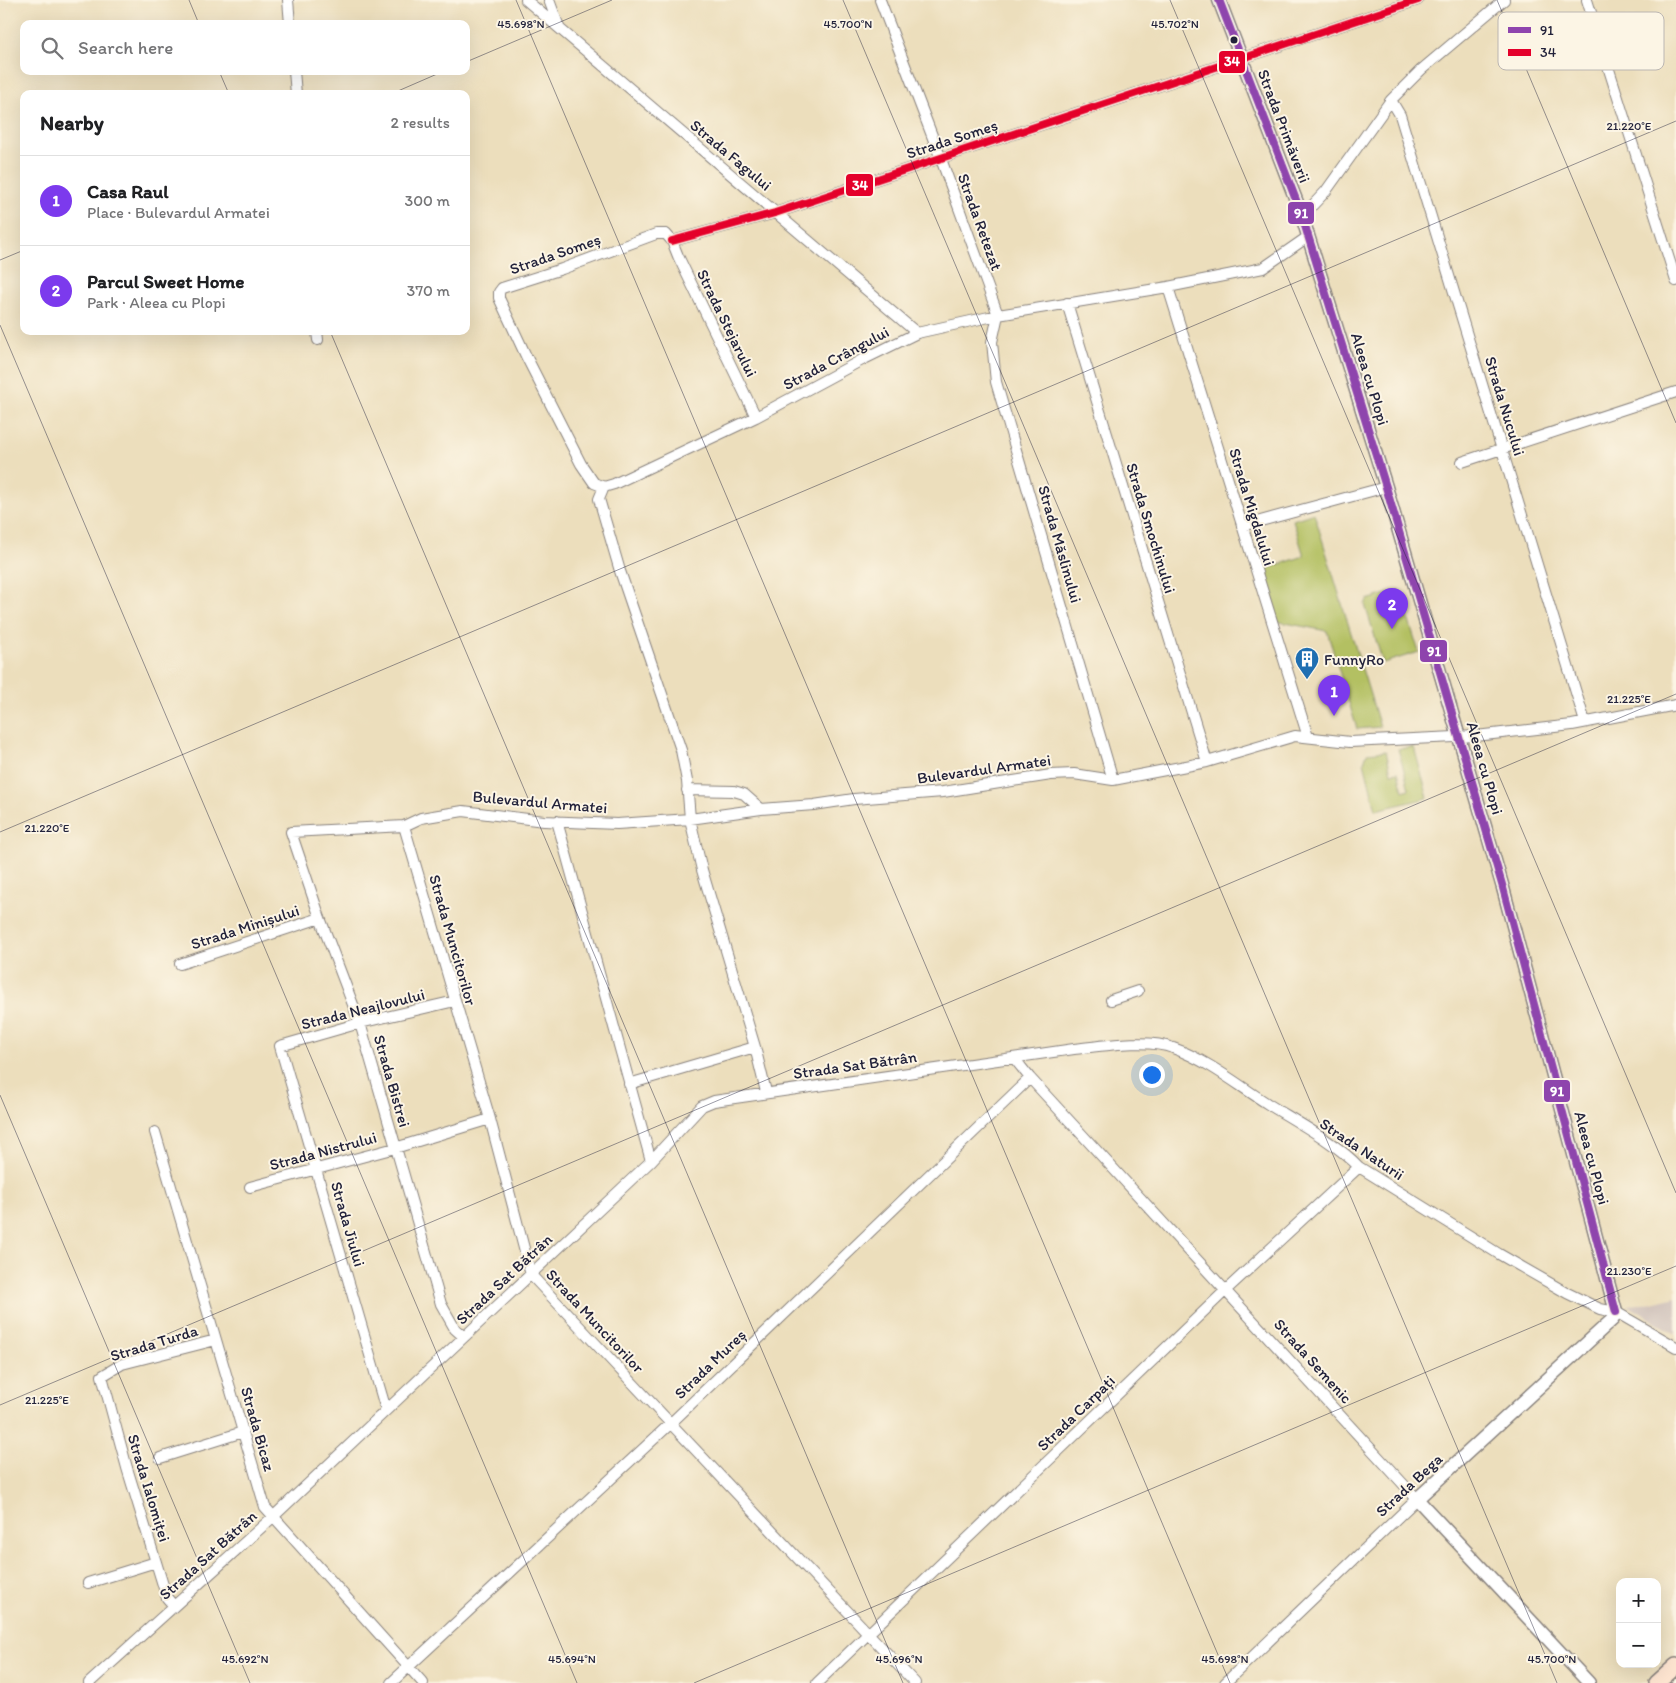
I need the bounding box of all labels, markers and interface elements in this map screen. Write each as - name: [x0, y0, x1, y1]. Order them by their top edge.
- legend: [1498, 12, 1664, 70]
- text: 45.698°N: [497, 17, 545, 31]
- text: 45.700°N: [824, 17, 872, 31]
- text: 45.702°N: [1151, 17, 1199, 31]
- search box: [20, 20, 470, 75]
- text: 91: [1540, 22, 1554, 39]
- icon: search: [38, 34, 66, 62]
- unlabelled marker: [1229, 35, 1239, 45]
- text: Search here: [78, 36, 173, 59]
- text: 34: [1540, 44, 1557, 61]
- line badge: 34: [1218, 50, 1246, 74]
- text: 34: [1224, 53, 1241, 70]
- street label: Strada Primăverii: [1254, 67, 1314, 185]
- text: Nearby: [40, 110, 104, 135]
- text: 2 results: [390, 113, 450, 132]
- street label: Strada Fagului: [686, 115, 776, 195]
- street label: Strada Someș: [904, 115, 1000, 163]
- text: 21.220°E: [1606, 119, 1652, 133]
- street label: Strada Retezat: [954, 171, 1006, 273]
- line badge: 34: [845, 173, 874, 197]
- text: 34: [852, 177, 869, 194]
- text: Casa Raul: [87, 180, 169, 203]
- text: 1: [52, 191, 60, 210]
- text: 300 m: [405, 191, 450, 210]
- line badge: 91: [1287, 201, 1315, 225]
- text: Place · Bulevardul Armatei: [87, 203, 270, 222]
- text: 91: [1294, 205, 1308, 222]
- street label: Strada Someș: [507, 230, 603, 278]
- street label: Strada Stejarului: [693, 266, 761, 380]
- text: Parcul Sweet Home: [87, 270, 245, 293]
- text: 2: [52, 281, 60, 300]
- text: 370 m: [406, 281, 450, 300]
- text: Park · Aleea cu Plopi: [87, 293, 225, 312]
- street label: Strada Crângului: [780, 322, 892, 394]
- street label: Aleea cu Plopi: [1347, 330, 1393, 428]
- street label: Strada Nucului: [1481, 354, 1529, 458]
- street label: Strada Migdalului: [1225, 446, 1279, 568]
- street label: Strada Smochinului: [1122, 461, 1180, 595]
- street label: Strada Măslinului: [1034, 483, 1086, 605]
- pin: 2: [1376, 588, 1408, 629]
- line badge: 91: [1419, 639, 1448, 663]
- text: 91: [1427, 643, 1441, 660]
- building icon: FunnyRo: [1294, 646, 1320, 680]
- place label: FunnyRo: [1324, 650, 1384, 669]
- pin: 1: [1318, 675, 1350, 716]
- text: 21.225°E: [1607, 692, 1651, 706]
- street label: Aleea cu Plopi: [1463, 719, 1507, 817]
- street label: Bulevardul Armatei: [916, 750, 1052, 788]
- street label: Bulevardul Armatei: [472, 787, 608, 817]
- text: 21.220°E: [24, 821, 70, 835]
- street label: Strada Muncitorilor: [425, 872, 481, 1008]
- street label: Strada Minișului: [188, 901, 302, 953]
- street label: Strada Neajlovului: [299, 984, 427, 1034]
- street label: Strada Bistrei: [370, 1033, 414, 1129]
- street label: Strada Sat Bătrân: [792, 1047, 918, 1083]
- your location: [1139, 1062, 1165, 1088]
- line badge: 91: [1543, 1079, 1571, 1103]
- text: 91: [1550, 1083, 1564, 1100]
- street label: Aleea cu Plopi: [1570, 1109, 1614, 1207]
- street label: Strada Naturii: [1316, 1114, 1408, 1184]
- street label: Strada Nistrului: [267, 1128, 379, 1174]
- street label: Strada Jiului: [327, 1179, 369, 1269]
- street label: Strada Sat Bătrân: [452, 1230, 556, 1328]
- text: 21.230°E: [1606, 1264, 1652, 1278]
- street label: Strada Muncitorilor: [542, 1265, 648, 1377]
- street label: Strada Semenic: [1270, 1315, 1356, 1407]
- street label: Strada Turda: [108, 1320, 201, 1365]
- street label: Strada Mureș: [670, 1325, 750, 1403]
- street label: Strada Carpați: [1033, 1371, 1119, 1455]
- street label: Strada Bicaz: [237, 1385, 279, 1474]
- text: 21.225°E: [25, 1393, 69, 1407]
- street label: Strada Ialomiței: [124, 1432, 174, 1544]
- street label: Strada Bega: [1372, 1449, 1447, 1521]
- street label: Strada Sat Bătrân: [155, 1506, 261, 1604]
- map controls: [1616, 1578, 1661, 1668]
- button: +: [1616, 1578, 1661, 1623]
- button: −: [1616, 1623, 1661, 1668]
- text: 45.692°N: [221, 1652, 269, 1666]
- text: 45.694°N: [548, 1652, 596, 1666]
- text: 45.696°N: [875, 1652, 923, 1666]
- text: 45.698°N: [1201, 1652, 1249, 1666]
- text: 45.700°N: [1528, 1652, 1576, 1666]

